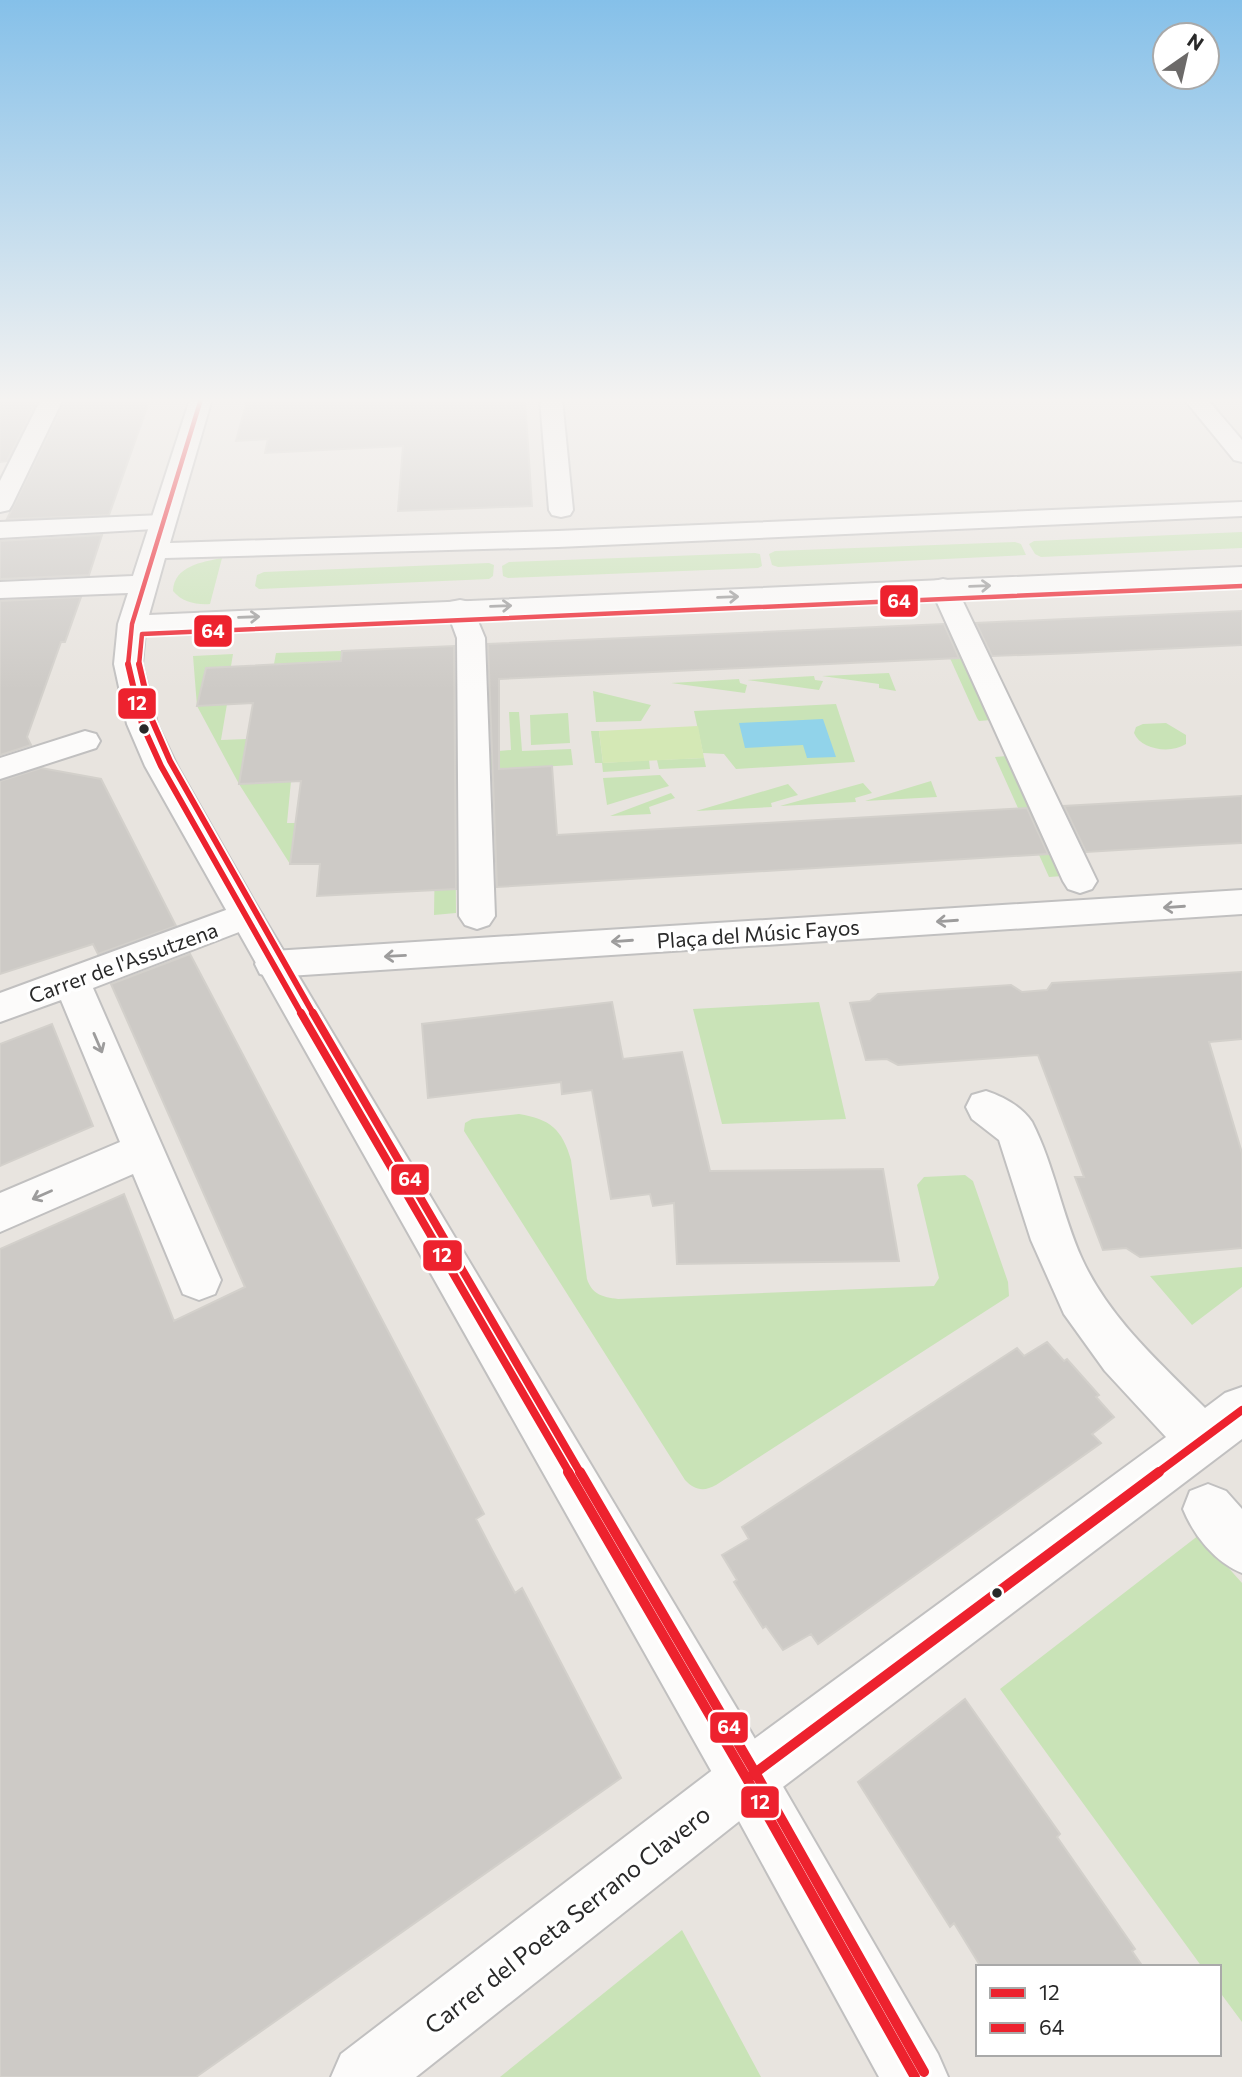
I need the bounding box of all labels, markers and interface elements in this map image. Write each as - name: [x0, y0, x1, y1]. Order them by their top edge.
- north arrow: [1151, 21, 1221, 91]
- text: N: [1183, 28, 1208, 55]
- one-way arrow: [968, 579, 991, 592]
- line badge: 64: [879, 584, 919, 618]
- text: 64: [887, 589, 911, 612]
- one-way arrow: [717, 590, 740, 603]
- one-way arrow: [489, 600, 512, 613]
- one-way arrow: [238, 611, 261, 624]
- line badge: 64: [193, 614, 233, 648]
- text: 64: [201, 619, 225, 642]
- line badge: 12: [117, 687, 157, 720]
- text: 12: [127, 691, 147, 714]
- unlabelled marker: [137, 722, 151, 736]
- one-way arrow: [1163, 900, 1186, 913]
- street label: Plaça del Músic Fayos: [656, 913, 860, 953]
- one-way arrow: [936, 914, 959, 927]
- street label: Carrer de l'Assutzena: [25, 916, 221, 1008]
- one-way arrow: [611, 935, 634, 948]
- one-way arrow: [384, 950, 407, 963]
- one-way arrow: [92, 1032, 105, 1054]
- line badge: 64: [390, 1163, 430, 1196]
- text: 64: [398, 1167, 422, 1190]
- one-way arrow: [31, 1189, 53, 1202]
- line badge: 12: [422, 1239, 463, 1272]
- text: 12: [432, 1243, 452, 1266]
- unlabelled marker: [990, 1586, 1004, 1600]
- line badge: 64: [709, 1711, 749, 1744]
- text: 64: [717, 1715, 741, 1738]
- line badge: 12: [740, 1785, 780, 1819]
- text: 12: [750, 1790, 770, 1813]
- street label: Carrer del Poeta Serrano Clavero: [419, 1799, 715, 2039]
- legend: [976, 1965, 1221, 2056]
- text: 12: [1039, 1979, 1060, 2004]
- text: 64: [1039, 2014, 1065, 2039]

